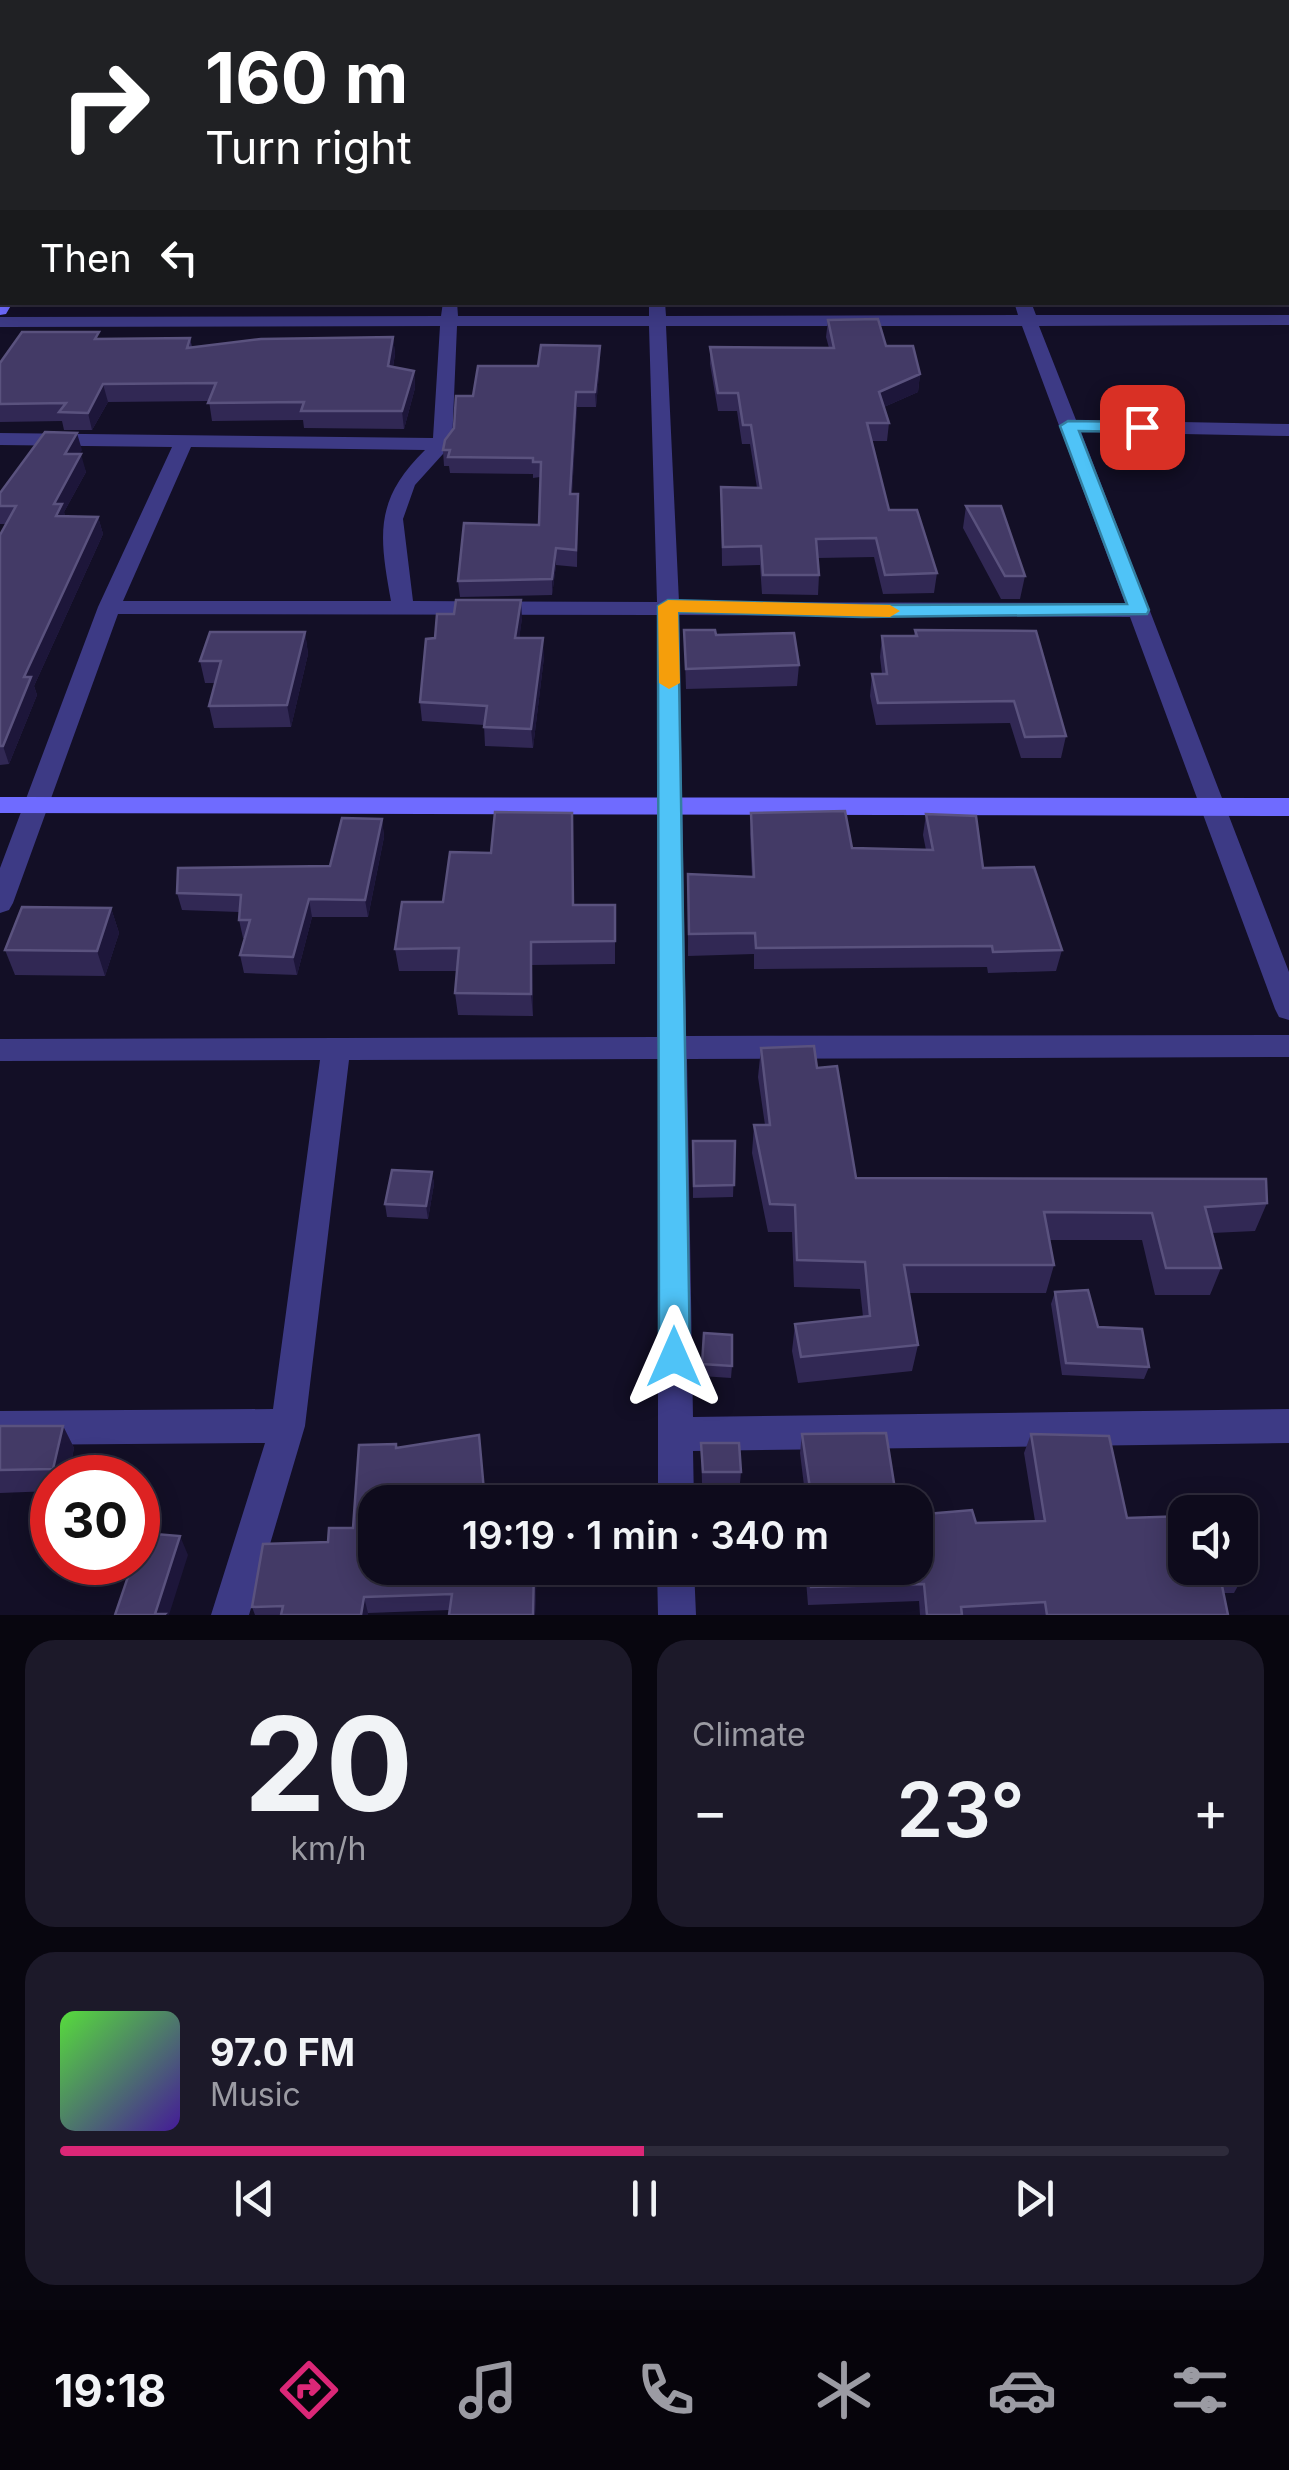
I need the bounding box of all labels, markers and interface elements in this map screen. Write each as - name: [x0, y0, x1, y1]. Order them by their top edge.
- text: 160 m: [205, 35, 408, 120]
- icon: right: [40, 40, 170, 170]
- text: Turn right: [205, 120, 412, 175]
- icon: left: [152, 230, 207, 285]
- text: Then: [40, 235, 132, 281]
- pin: [1100, 385, 1185, 470]
- icon: arrive: [1115, 400, 1170, 455]
- position arrow: [622, 1305, 726, 1409]
- speed limit sign: 30: [30, 1455, 160, 1585]
- map controls: [1168, 1495, 1258, 1585]
- button: sound: [1168, 1495, 1258, 1585]
- text: 19:19 · 1 min · 340 m: [462, 1512, 829, 1558]
- text: 20: [244, 1685, 413, 1842]
- text: Climate: [692, 1715, 806, 1754]
- text: 23°: [896, 1764, 1025, 1855]
- text: −: [692, 1778, 728, 1844]
- text: +: [1193, 1778, 1229, 1844]
- text: km/h: [290, 1829, 367, 1868]
- text: 97.0 FM: [210, 2029, 355, 2075]
- text: Music: [210, 2075, 301, 2114]
- icon: previous: [227, 2171, 282, 2226]
- icon: pause: [617, 2171, 672, 2226]
- icon: next: [1007, 2171, 1062, 2226]
- icon: directions: [274, 2355, 344, 2425]
- icon: music: [453, 2355, 523, 2425]
- icon: phone: [631, 2355, 701, 2425]
- icon: climate: [809, 2355, 879, 2425]
- icon: car: [987, 2355, 1057, 2425]
- icon: filters: [1165, 2355, 1235, 2425]
- text: 19:18: [54, 2363, 166, 2418]

